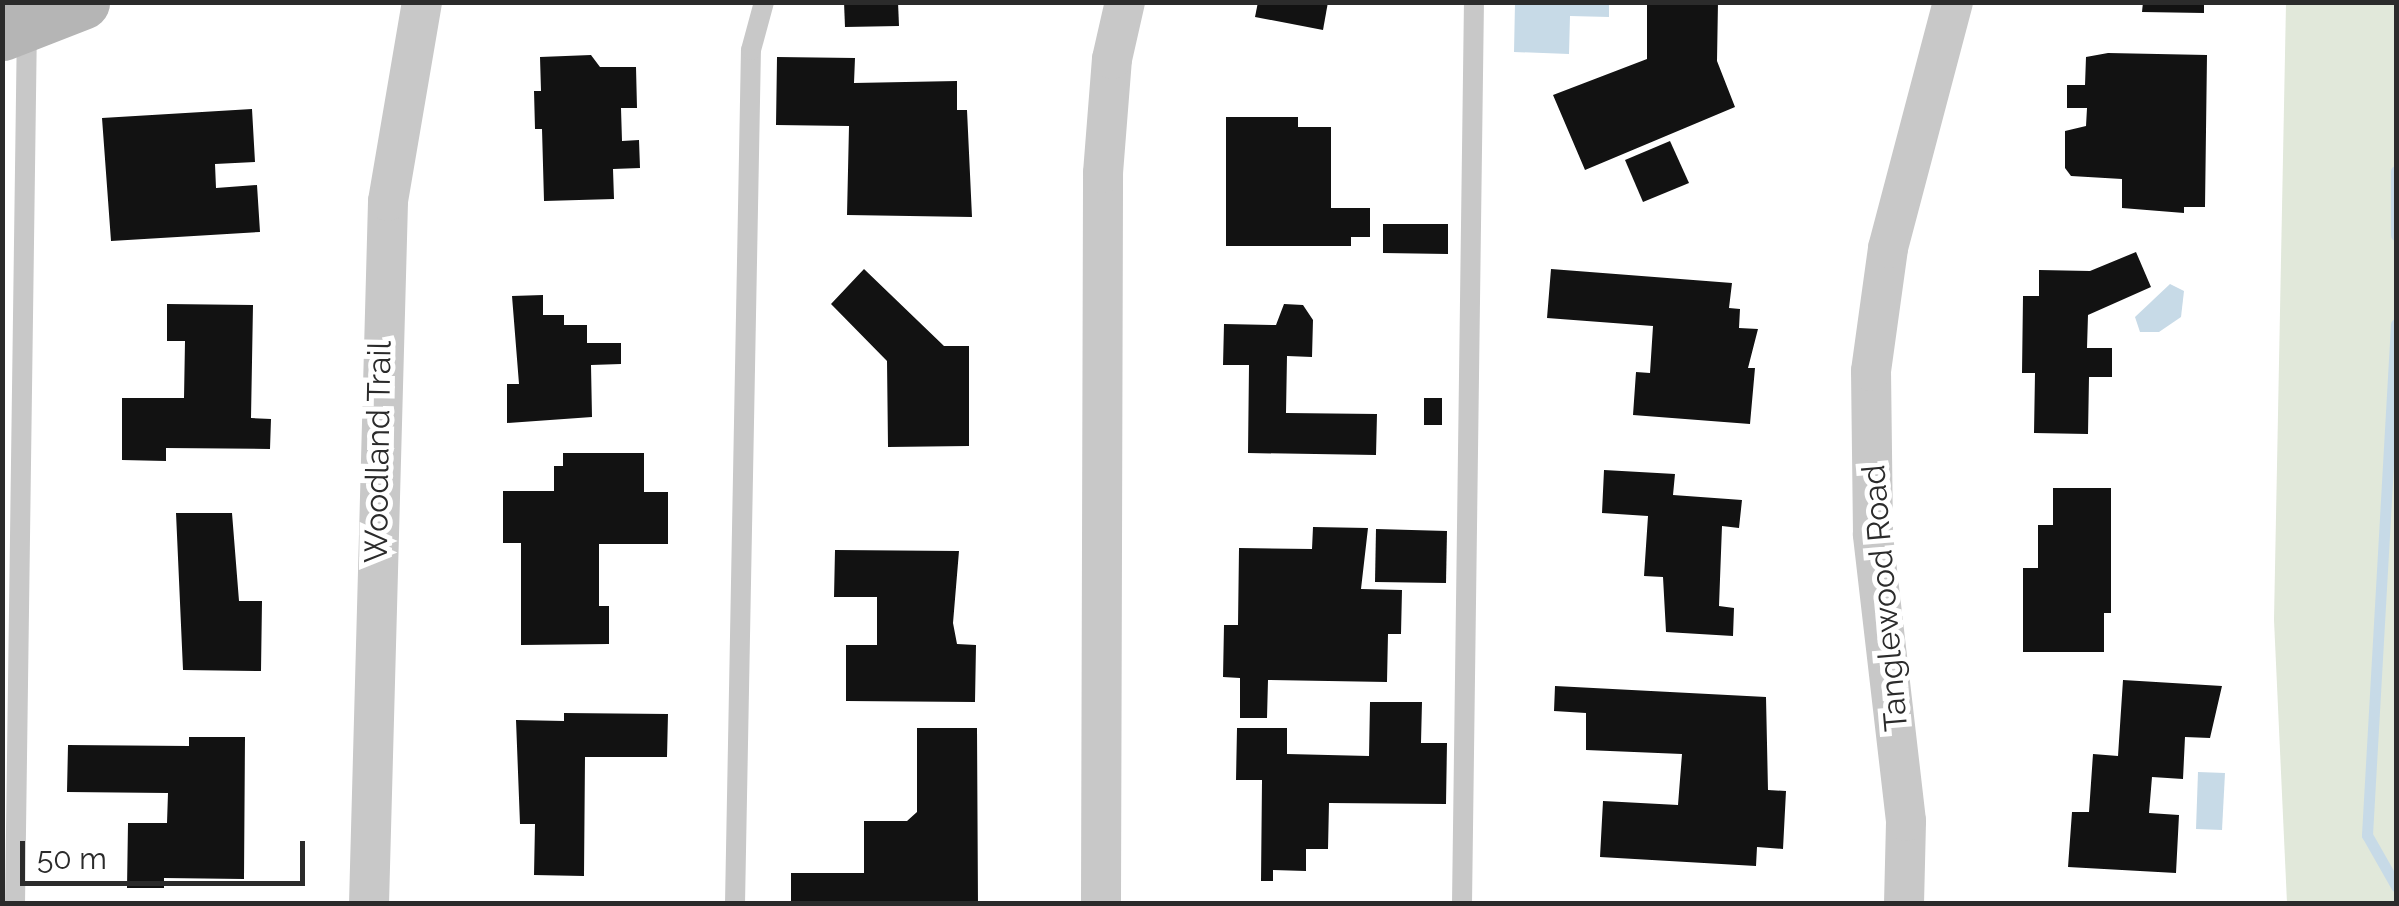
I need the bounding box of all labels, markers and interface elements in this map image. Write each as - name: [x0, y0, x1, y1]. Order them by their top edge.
- street label: Woodland Trail: [357, 340, 399, 564]
- street label: Tanglewood Road: [1854, 463, 1916, 733]
- scale bar: [25, 821, 310, 883]
- text: 50 m: [37, 841, 107, 876]

